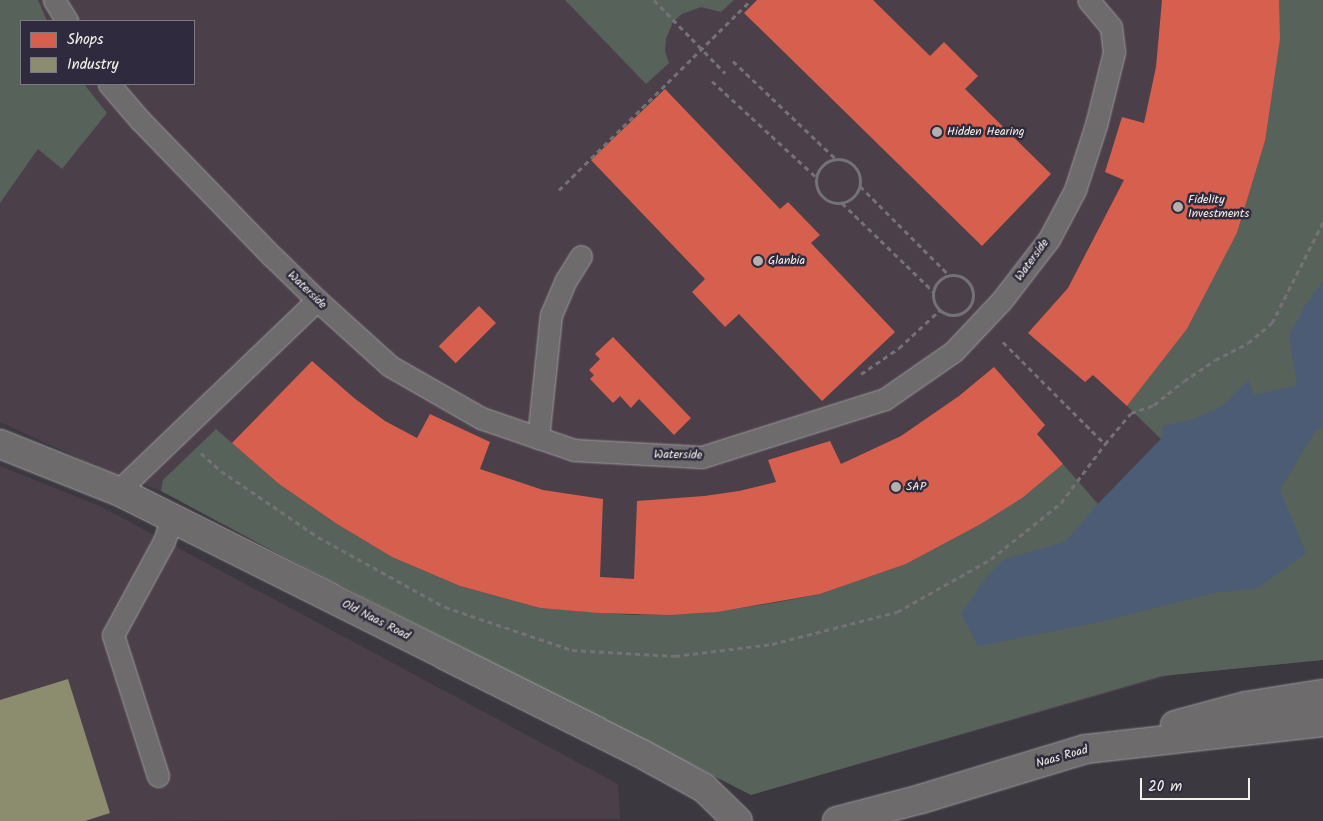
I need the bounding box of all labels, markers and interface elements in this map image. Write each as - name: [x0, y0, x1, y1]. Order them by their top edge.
- legend: [20, 20, 195, 85]
- text: Shops: [67, 28, 103, 52]
- text: Industry: [67, 53, 119, 77]
- place label: Hidden Hearing: [947, 125, 1024, 139]
- marker: Hidden Hearing: [931, 126, 943, 138]
- place label: Fidelity Investments: [1188, 193, 1249, 221]
- marker: Fidelity Investments: [1172, 201, 1184, 213]
- street label: Waterside: [1012, 236, 1052, 284]
- place label: Glanbia: [768, 254, 805, 268]
- marker: Glanbia: [752, 255, 764, 267]
- street label: Waterside: [285, 268, 329, 312]
- street label: Waterside: [654, 447, 702, 463]
- place label: SAP: [906, 480, 926, 494]
- marker: SAP: [890, 481, 902, 493]
- street label: Old Naas Road: [340, 597, 412, 643]
- street label: Naas Road: [1034, 743, 1090, 771]
- scale bar: [1143, 768, 1253, 800]
- text: 20 m: [1148, 775, 1182, 799]

